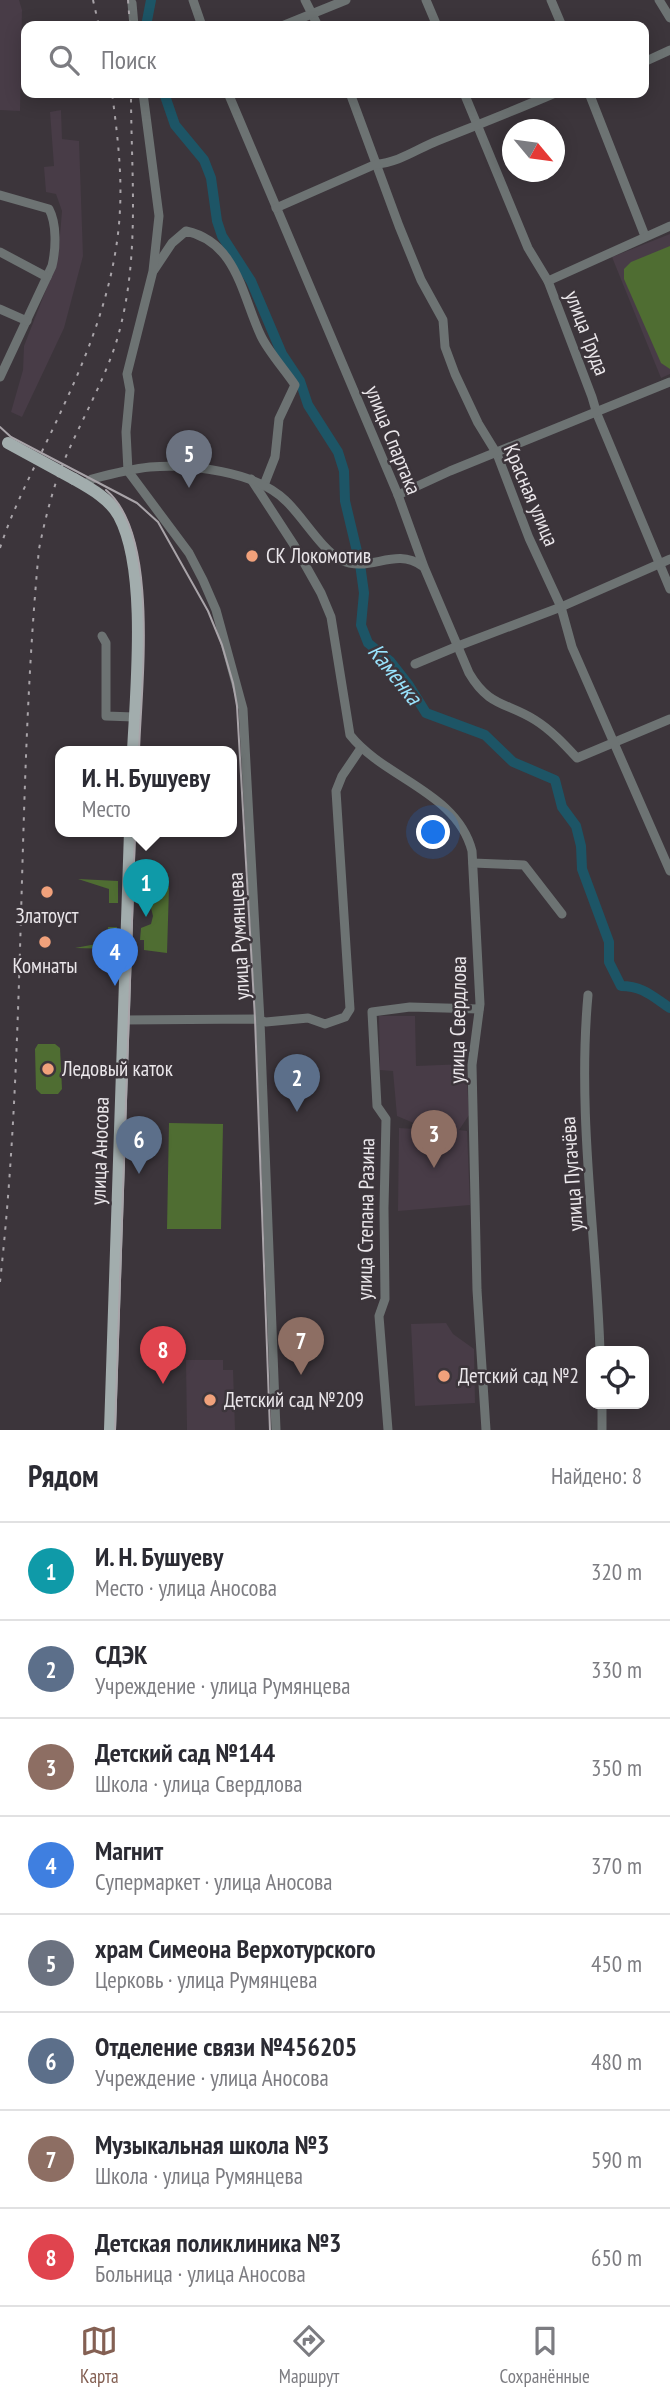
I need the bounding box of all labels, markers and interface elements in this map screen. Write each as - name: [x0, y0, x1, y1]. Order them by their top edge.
- search box: [21, 21, 649, 98]
- icon: search: [45, 41, 83, 79]
- text: Поиск: [101, 43, 157, 76]
- north arrow: [502, 119, 565, 182]
- street label: улица Труда: [559, 287, 616, 379]
- street label: улица Спартака: [359, 381, 428, 498]
- pin: 5: [166, 430, 212, 488]
- street label: Красная улица: [498, 440, 565, 550]
- place label: СК Локомотив: [266, 542, 371, 569]
- marker: СК Локомотив: [244, 548, 260, 564]
- water label: Каменка: [362, 637, 430, 711]
- popup: [55, 746, 237, 837]
- text: И. Н. Бушуеву: [82, 761, 210, 794]
- text: Место: [82, 794, 131, 823]
- your location: [416, 815, 450, 849]
- pin: 1: [123, 859, 169, 917]
- street label: улица Румянцева: [222, 871, 255, 1001]
- marker: Златоуст: [39, 884, 55, 900]
- place label: Златоуст: [15, 902, 79, 929]
- pin: 4: [92, 928, 138, 986]
- marker: Комнаты: [37, 934, 53, 950]
- place label: Комнаты: [13, 952, 77, 979]
- street label: улица Свердлова: [443, 956, 472, 1084]
- pin: 2: [274, 1054, 320, 1112]
- place label: Ледовый каток: [61, 1055, 173, 1082]
- marker: Ледовый каток: [40, 1061, 56, 1077]
- street label: улица Аносова: [84, 1096, 115, 1205]
- pin: 3: [411, 1110, 457, 1168]
- pin: 6: [116, 1116, 162, 1174]
- street label: улица Пугачёва: [554, 1116, 589, 1232]
- street label: улица Степана Разина: [351, 1138, 380, 1300]
- pin: 7: [278, 1317, 324, 1375]
- pin: 8: [140, 1326, 186, 1384]
- map controls: [586, 1346, 649, 1409]
- button: locate: [586, 1346, 649, 1409]
- place label: Детский сад №2: [458, 1362, 579, 1389]
- marker: Детский сад №2: [436, 1368, 452, 1384]
- place label: Детский сад №209: [224, 1386, 364, 1413]
- marker: Детский сад №209: [202, 1392, 218, 1408]
- text: Рядом: [28, 1456, 99, 1495]
- text: Найдено: 8: [551, 1461, 642, 1490]
- text: И. Н. Бушуеву: [95, 1540, 223, 1573]
- text: 1: [46, 1557, 57, 1586]
- text: 320 m: [591, 1557, 642, 1586]
- text: Место · улица Аносова: [95, 1573, 277, 1602]
- text: СДЭК: [95, 1638, 148, 1671]
- text: 2: [46, 1655, 57, 1684]
- text: 330 m: [591, 1655, 642, 1684]
- text: Учреждение · улица Румянцева: [95, 1671, 350, 1700]
- text: Детский сад №144: [95, 1736, 275, 1769]
- text: 3: [46, 1753, 57, 1782]
- text: 350 m: [591, 1753, 642, 1782]
- text: Школа · улица Свердлова: [95, 1769, 302, 1798]
- text: Магнит: [95, 1834, 163, 1867]
- text: 4: [46, 1851, 57, 1880]
- text: 370 m: [591, 1851, 642, 1880]
- text: Супермаркет · улица Аносова: [95, 1867, 333, 1896]
- text: храм Симеона Верхотурского: [95, 1932, 376, 1965]
- text: 5: [46, 1949, 57, 1978]
- text: 450 m: [591, 1949, 642, 1978]
- text: Церковь · улица Румянцева: [95, 1965, 317, 1994]
- text: Отделение связи №456205: [95, 2030, 357, 2063]
- text: 6: [46, 2047, 57, 2076]
- text: 480 m: [591, 2047, 642, 2076]
- text: Учреждение · улица Аносова: [95, 2063, 329, 2092]
- text: Музыкальная школа №3: [95, 2128, 329, 2161]
- text: 7: [46, 2145, 57, 2174]
- text: 590 m: [591, 2145, 642, 2174]
- text: Школа · улица Румянцева: [95, 2161, 303, 2190]
- text: Детская поликлиника №3: [95, 2226, 342, 2259]
- text: 8: [46, 2243, 57, 2272]
- text: 650 m: [591, 2243, 642, 2272]
- text: Больница · улица Аносова: [95, 2259, 306, 2288]
- tab: Карта: [80, 2322, 119, 2388]
- tab: Маршрут: [279, 2322, 339, 2388]
- tab: Сохранённые: [500, 2322, 590, 2388]

